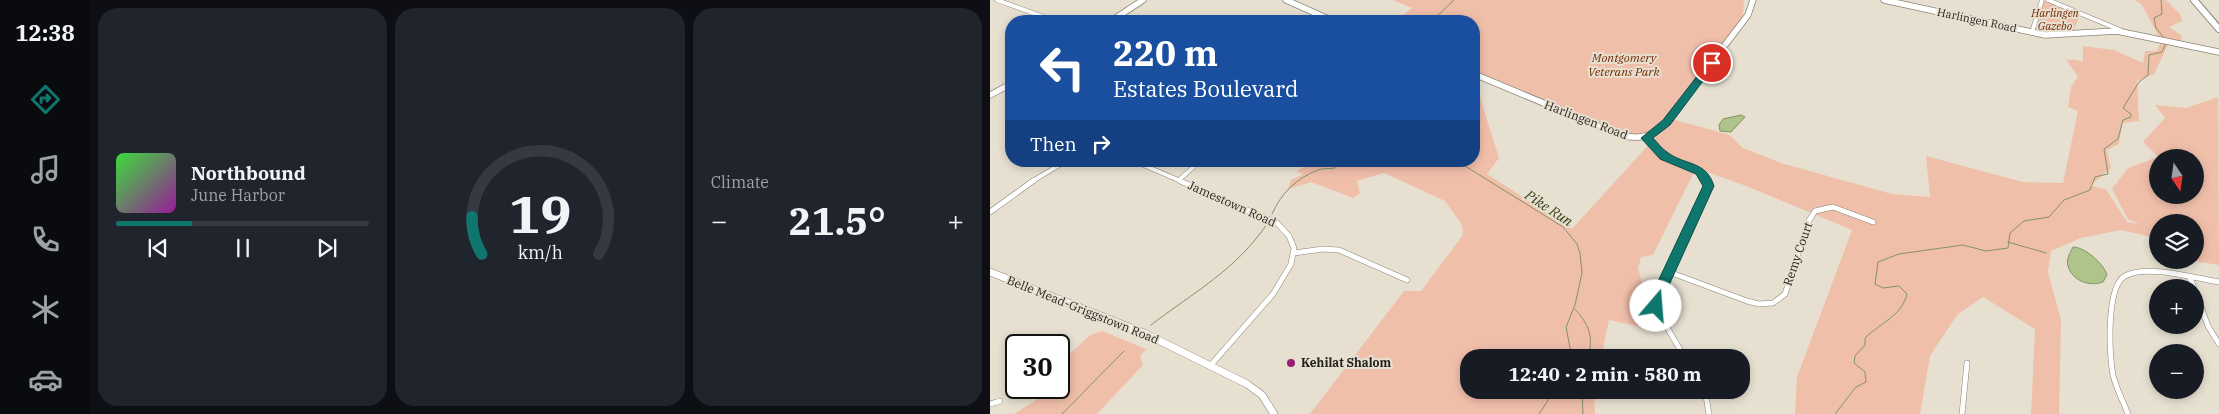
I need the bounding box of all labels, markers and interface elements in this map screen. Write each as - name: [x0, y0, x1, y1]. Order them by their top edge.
- street label: Harlingen Road: [1936, 5, 2018, 35]
- park label: Harlingen Gazebo: [2030, 6, 2080, 33]
- text: 12:38: [15, 18, 75, 47]
- text: 220 m: [1113, 30, 1218, 76]
- icon: left: [1030, 35, 1095, 100]
- pin: [1691, 42, 1733, 84]
- icon: arrive: [1698, 49, 1726, 77]
- park label: Montgomery Veterans Park: [1588, 50, 1661, 79]
- text: Estates Boulevard: [1113, 74, 1298, 103]
- icon: directions: [28, 82, 63, 117]
- street label: Harlingen Road: [1542, 97, 1630, 142]
- icon: right: [1087, 130, 1115, 158]
- text: Then: [1030, 132, 1077, 156]
- north arrow: [2149, 149, 2204, 204]
- map controls: [2149, 149, 2204, 399]
- icon: music: [28, 152, 63, 187]
- text: Northbound: [191, 161, 306, 185]
- text: Climate: [711, 172, 769, 192]
- street label: Jamestown Road: [1186, 177, 1279, 230]
- text: 19: [509, 180, 571, 247]
- text: June Harbor: [191, 185, 285, 205]
- water label: Pike Run: [1521, 185, 1576, 230]
- text: 21.5°: [789, 196, 886, 245]
- text: −: [711, 202, 727, 239]
- text: +: [947, 202, 964, 239]
- button: layers: [2149, 214, 2204, 269]
- street label: Remy Court: [1780, 220, 1815, 288]
- icon: phone: [28, 222, 63, 257]
- icon: previous: [144, 234, 172, 262]
- icon: pause: [229, 234, 257, 262]
- icon: next: [313, 234, 341, 262]
- text: km/h: [517, 241, 563, 264]
- street label: Belle Mead-Griggstown Road: [1005, 272, 1161, 347]
- position arrow: [1629, 279, 1681, 331]
- button: +: [2149, 279, 2204, 334]
- icon: climate: [28, 292, 63, 327]
- speed limit sign: 30: [1005, 334, 1070, 399]
- button: −: [2149, 344, 2204, 399]
- place label: Kehilat Shalom: [1301, 355, 1392, 370]
- marker: Kehilat Shalom: [1285, 357, 1297, 369]
- icon: car: [28, 362, 63, 397]
- text: 12:40 · 2 min · 580 m: [1509, 362, 1701, 386]

